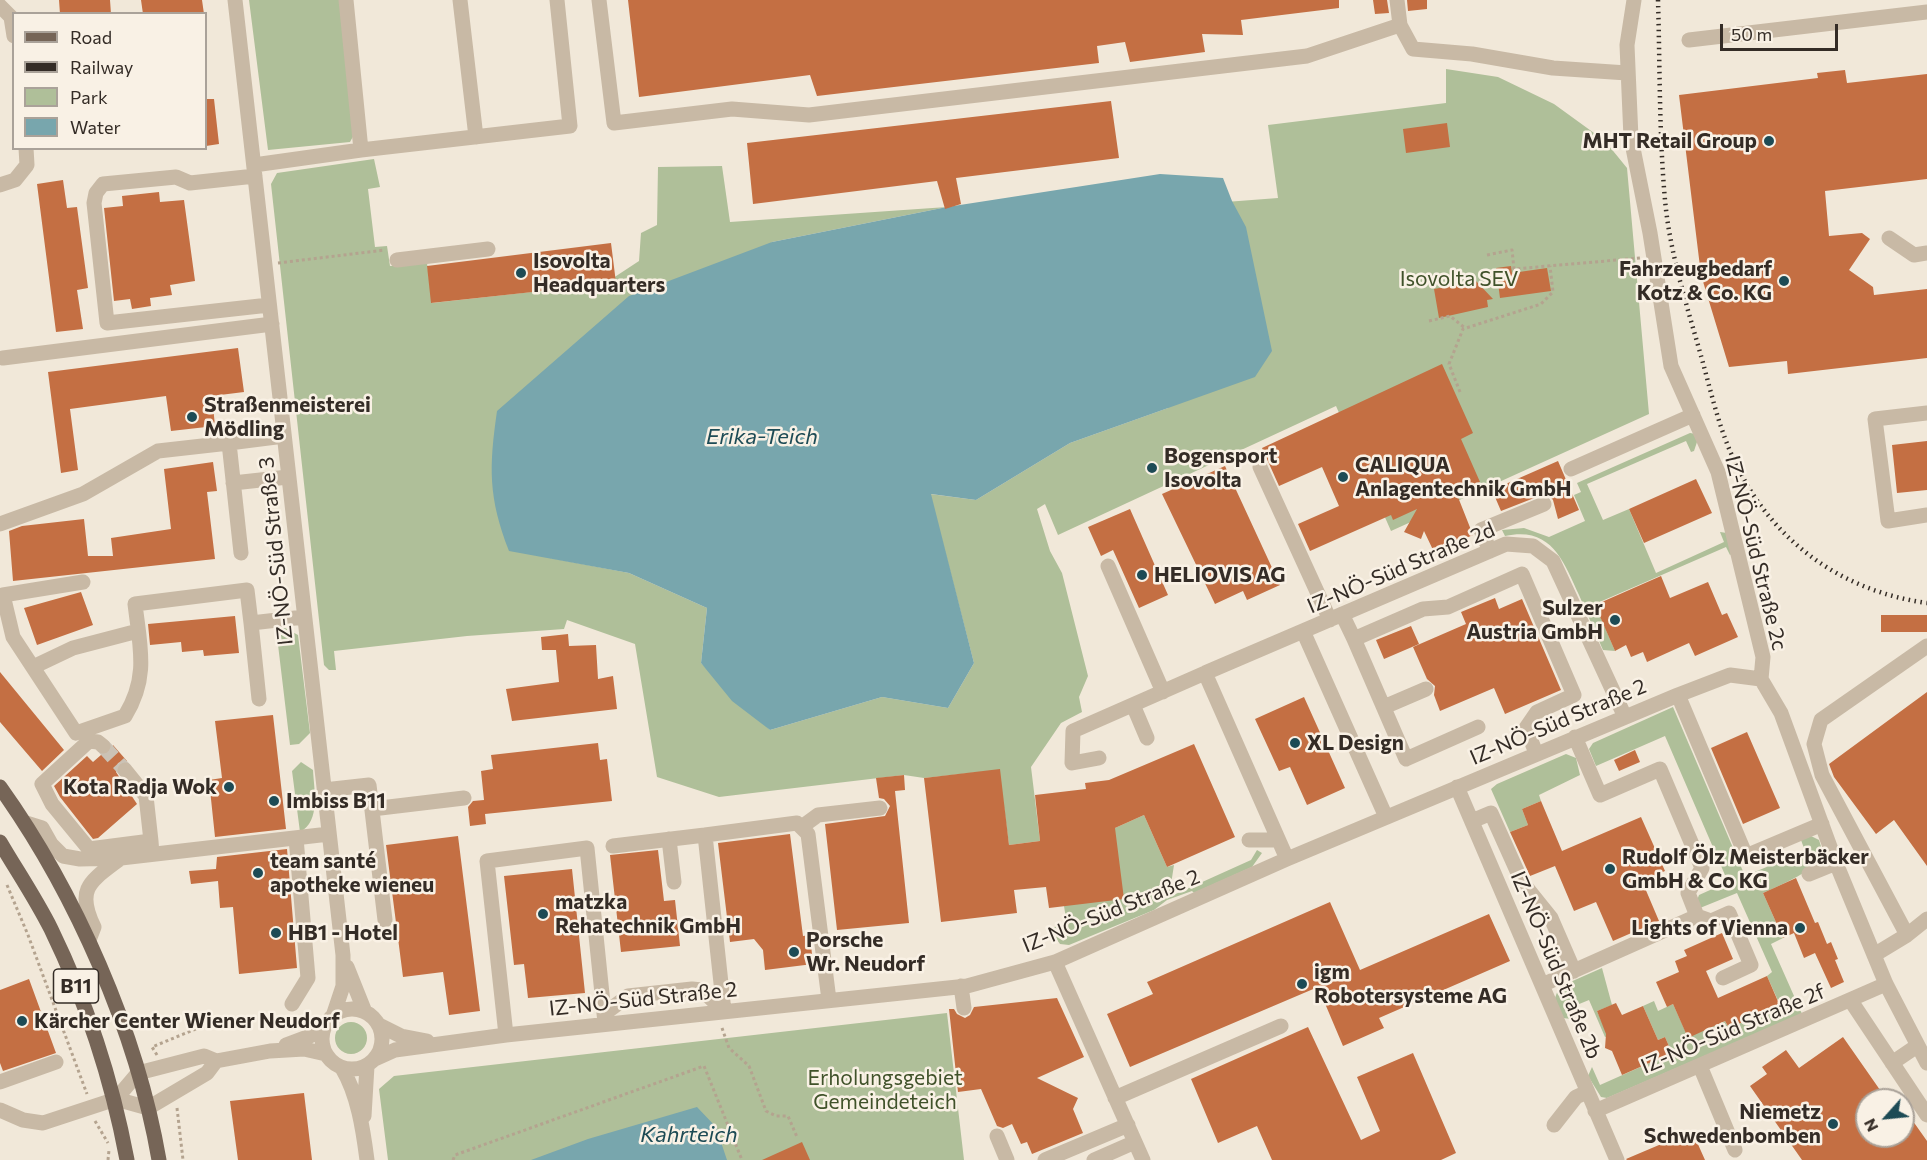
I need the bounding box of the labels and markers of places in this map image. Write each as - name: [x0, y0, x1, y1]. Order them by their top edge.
- place label: MHT Retail Group: [1583, 128, 1757, 154]
- marker: MHT Retail Group: [1762, 134, 1776, 148]
- place label: Isovolta Headquarters: [533, 248, 665, 298]
- place label: Fahrzeugbedarf Kotz & Co. KG: [1619, 256, 1772, 306]
- marker: Isovolta Headquarters: [514, 266, 528, 280]
- marker: Fahrzeugbedarf Kotz & Co. KG: [1777, 274, 1791, 288]
- place label: Straßenmeisterei Mödling: [204, 392, 371, 442]
- marker: Straßenmeisterei Mödling: [185, 410, 199, 424]
- place label: Bogensport Isovolta: [1164, 443, 1277, 493]
- place label: CALIQUA Anlagentechnik GmbH: [1355, 452, 1572, 502]
- marker: Bogensport Isovolta: [1145, 461, 1159, 475]
- marker: CALIQUA Anlagentechnik GmbH: [1336, 470, 1350, 484]
- place label: HELIOVIS AG: [1154, 562, 1286, 588]
- marker: HELIOVIS AG: [1135, 568, 1149, 582]
- place label: Sulzer Austria GmbH: [1466, 595, 1603, 645]
- marker: Sulzer Austria GmbH: [1608, 613, 1622, 627]
- place label: XL Design: [1307, 730, 1404, 756]
- marker: XL Design: [1288, 736, 1302, 750]
- place label: Kota Radja Wok: [63, 774, 217, 800]
- marker: Kota Radja Wok: [222, 780, 236, 794]
- place label: Imbiss B11: [286, 788, 386, 814]
- marker: Imbiss B11: [267, 794, 281, 808]
- place label: Rudolf Ölz Meisterbäcker GmbH & Co KG: [1622, 844, 1869, 894]
- place label: team santé apotheke wieneu: [270, 848, 434, 898]
- marker: Rudolf Ölz Meisterbäcker GmbH & Co KG: [1603, 862, 1617, 876]
- marker: team santé apotheke wieneu: [251, 866, 265, 880]
- place label: matzka Rehatechnik GmbH: [555, 889, 741, 939]
- marker: matzka Rehatechnik GmbH: [536, 907, 550, 921]
- place label: Lights of Vienna: [1631, 915, 1788, 941]
- place label: HB1 - Hotel: [288, 920, 398, 946]
- marker: Lights of Vienna: [1793, 921, 1807, 935]
- marker: HB1 - Hotel: [269, 926, 283, 940]
- place label: Porsche Wr. Neudorf: [806, 927, 925, 977]
- marker: Porsche Wr. Neudorf: [787, 945, 801, 959]
- place label: igm Robotersysteme AG: [1314, 959, 1507, 1009]
- marker: igm Robotersysteme AG: [1295, 977, 1309, 991]
- place label: Kärcher Center Wiener Neudorf: [34, 1008, 340, 1034]
- marker: Kärcher Center Wiener Neudorf: [15, 1014, 29, 1028]
- place label: Niemetz Schwedenbomben: [1644, 1099, 1821, 1149]
- marker: Niemetz Schwedenbomben: [1826, 1117, 1840, 1131]

